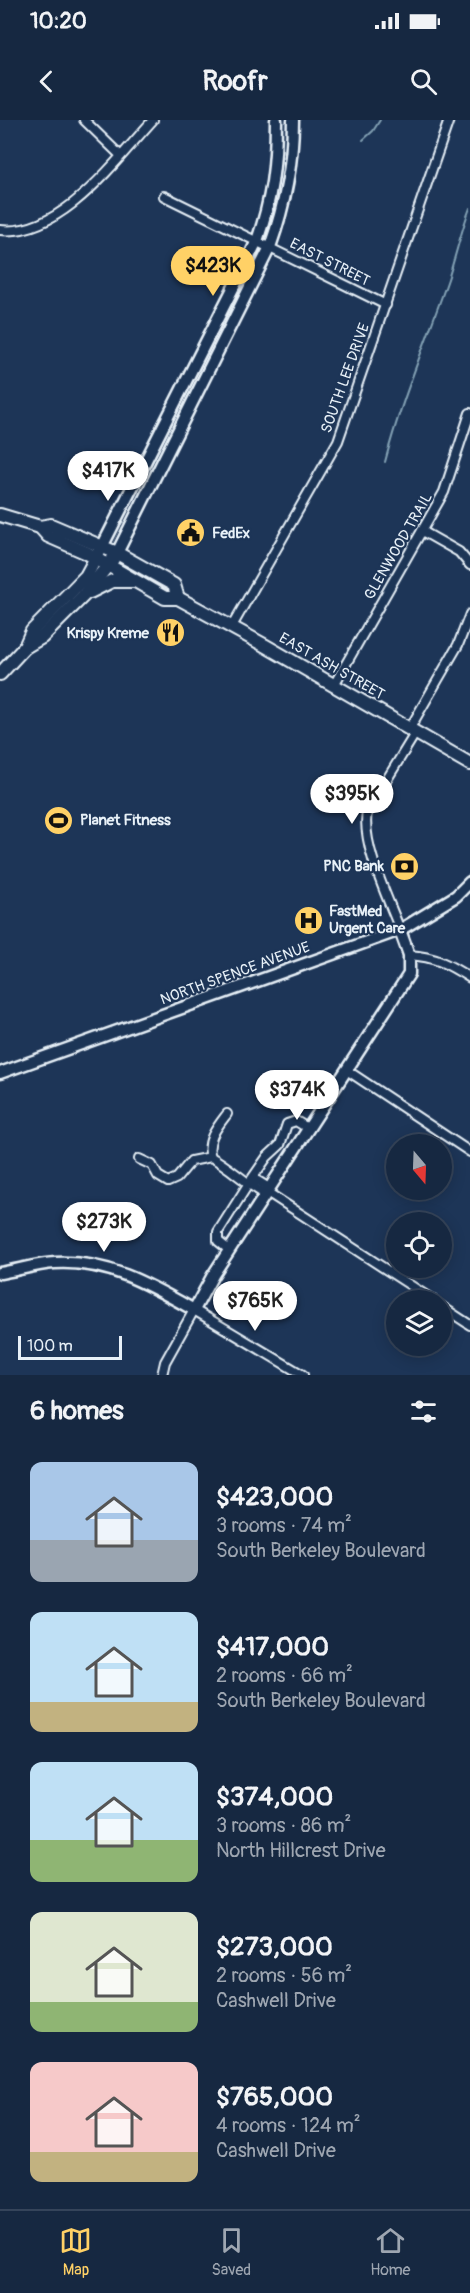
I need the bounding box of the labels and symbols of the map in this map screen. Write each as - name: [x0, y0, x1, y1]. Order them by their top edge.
- street label: EAST STREET: [286, 234, 373, 291]
- pin: $423K: [171, 246, 255, 297]
- street label: SOUTH LEE DRIVE: [317, 320, 374, 436]
- pin: $417K: [66, 451, 150, 502]
- street label: GLENWOOD TRAIL: [360, 489, 437, 603]
- public building icon: FedEx: [175, 517, 207, 549]
- place label: FedEx: [212, 524, 250, 543]
- restaurant icon: Krispy Kreme: [154, 617, 186, 649]
- place label: Krispy Kreme: [66, 624, 150, 643]
- street label: EAST ASH STREET: [276, 629, 388, 704]
- pin: $395K: [310, 774, 394, 825]
- sports icon: Planet Fitness: [43, 804, 75, 836]
- place label: Planet Fitness: [80, 811, 171, 830]
- bank icon: PNC Bank: [389, 850, 421, 882]
- place label: PNC Bank: [323, 857, 385, 876]
- place label: FastMed Urgent Care: [329, 902, 406, 938]
- hospital icon: FastMed Urgent Care: [292, 904, 324, 936]
- street label: NORTH SPENCE AVENUE: [158, 938, 313, 1009]
- pin: $374K: [255, 1070, 339, 1121]
- north arrow: [386, 1134, 452, 1200]
- pin: $273K: [62, 1202, 146, 1253]
- pin: $765K: [213, 1281, 297, 1332]
- scale bar: [18, 1333, 122, 1360]

